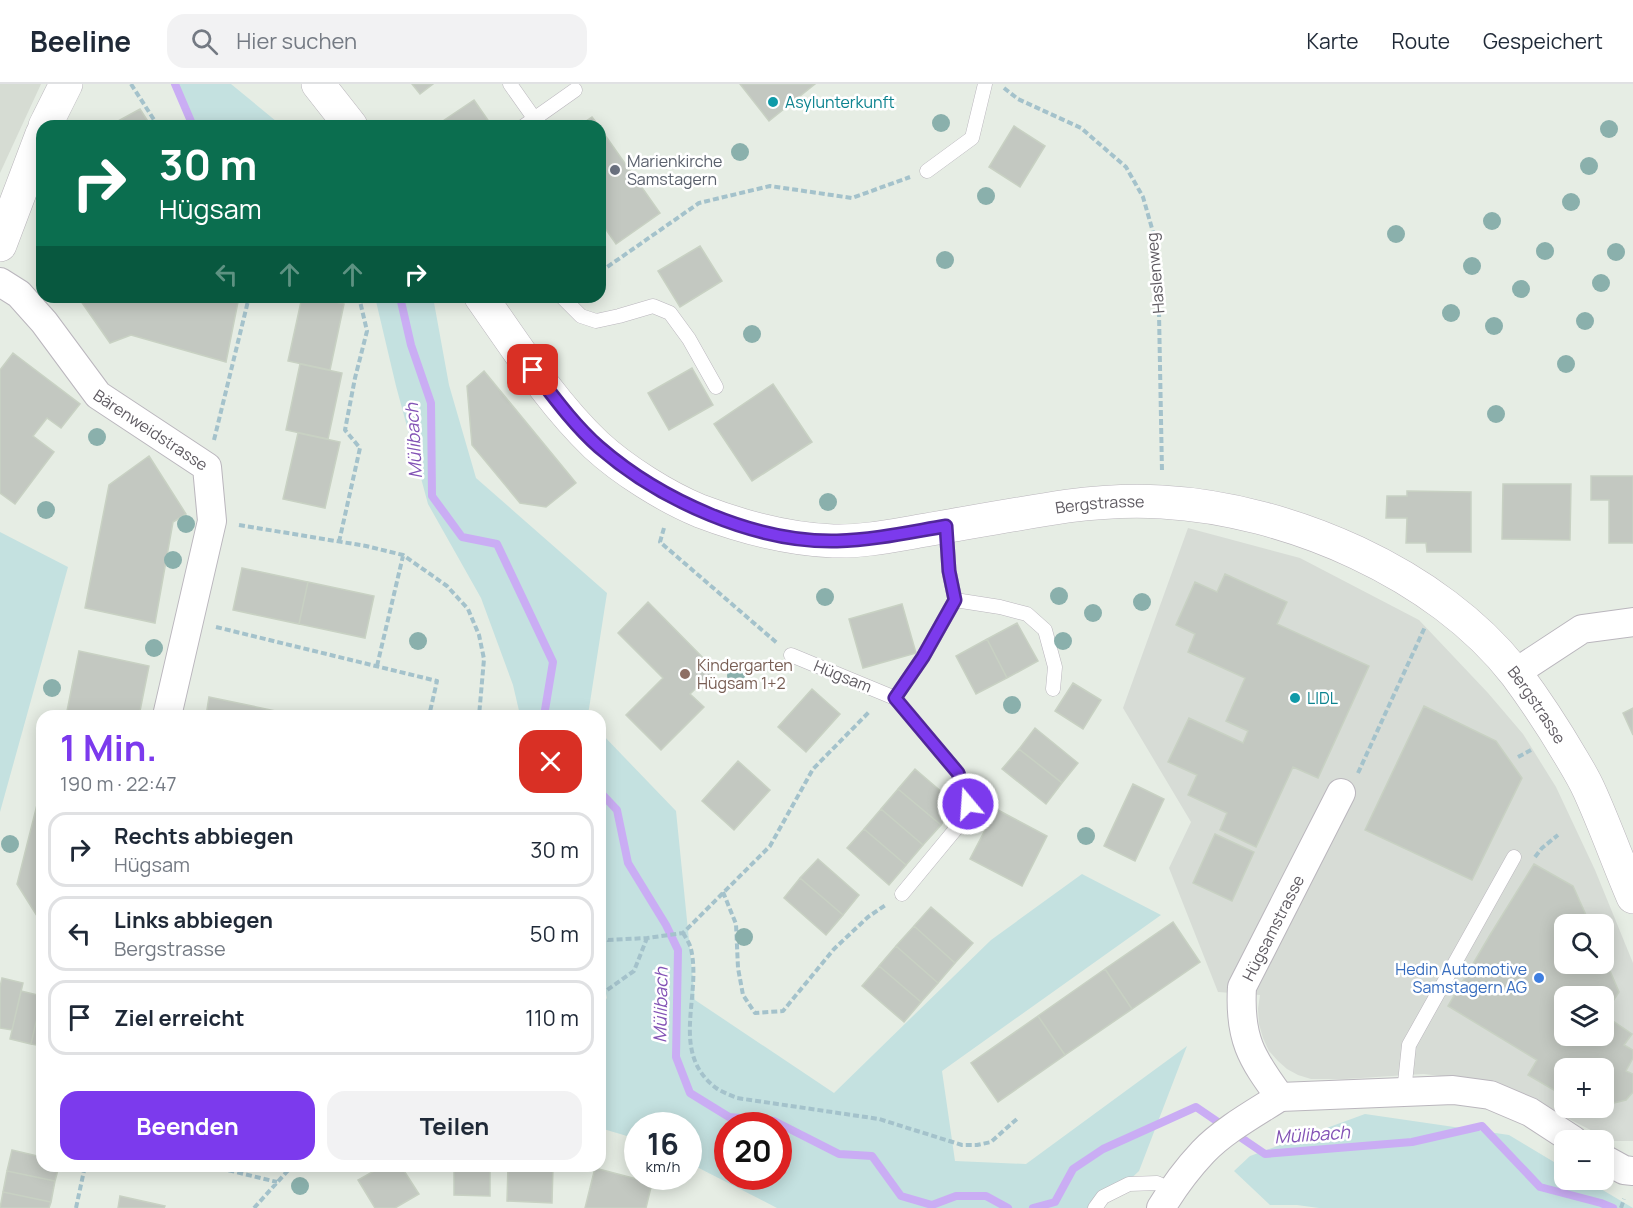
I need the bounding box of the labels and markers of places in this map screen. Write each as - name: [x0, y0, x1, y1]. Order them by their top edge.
- place label: Asylunterkunft: [785, 91, 895, 113]
- marker: Asylunterkunft: [766, 95, 780, 109]
- place label: Marienkirche Samstagern: [627, 150, 722, 190]
- marker: Marienkirche Samstagern: [608, 163, 622, 177]
- pin: [507, 344, 558, 395]
- place label: Kindergarten Hügsam 1+2: [697, 654, 793, 694]
- marker: Kindergarten Hügsam 1+2: [678, 667, 692, 681]
- place label: LIDL: [1307, 687, 1338, 709]
- marker: LIDL: [1288, 691, 1302, 705]
- place label: Hedin Automotive Samstagern AG: [1395, 958, 1527, 998]
- marker: Hedin Automotive Samstagern AG: [1532, 971, 1546, 985]

